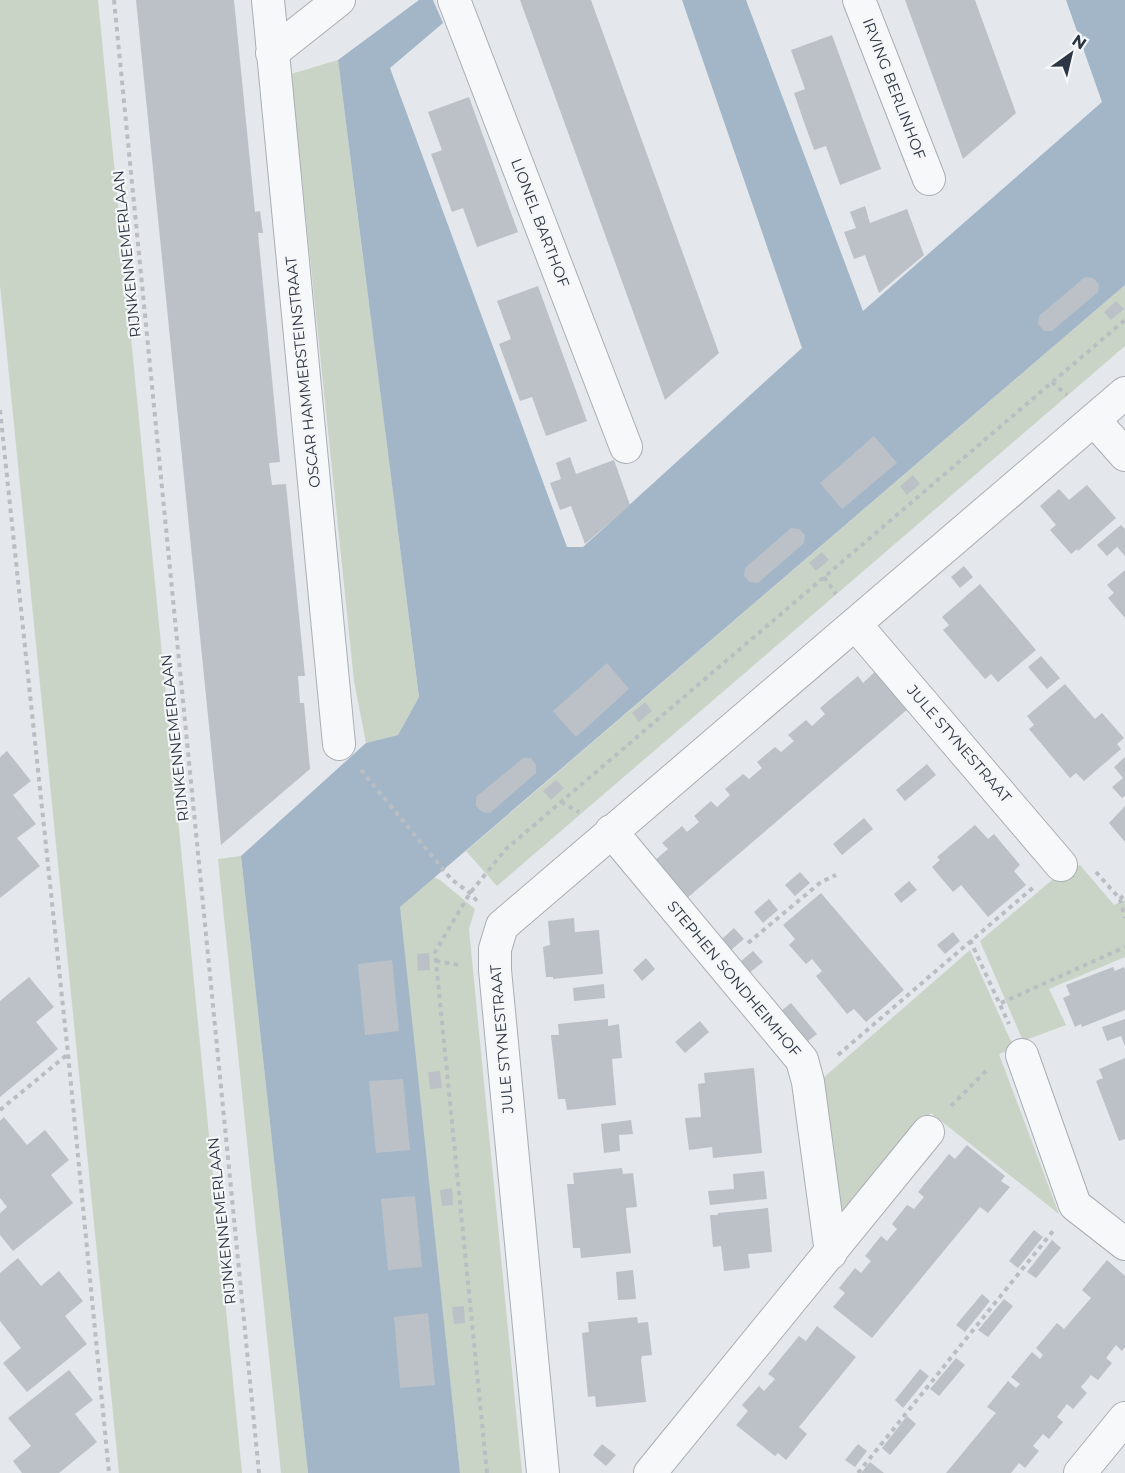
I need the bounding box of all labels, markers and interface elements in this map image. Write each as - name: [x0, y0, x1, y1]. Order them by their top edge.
- street label: IRVING BERLINHOF: [859, 15, 930, 162]
- north arrow: [1041, 24, 1101, 84]
- text: N: [1068, 30, 1090, 53]
- street label: LIONEL BARTHOF: [507, 156, 574, 290]
- street label: RIJNKENNEMERLAAN: [108, 169, 145, 339]
- street label: OSCAR HAMMERSTEINSTRAAT: [281, 255, 324, 489]
- street label: RIJNKENNEMERLAAN: [156, 653, 193, 823]
- street label: JULE STYNESTRAAT: [902, 680, 1016, 807]
- street label: STEPHEN SONDHEIMHOF: [663, 897, 805, 1061]
- street label: JULE STYNESTRAAT: [485, 963, 518, 1115]
- street label: RIJNKENNEMERLAAN: [203, 1136, 240, 1306]

